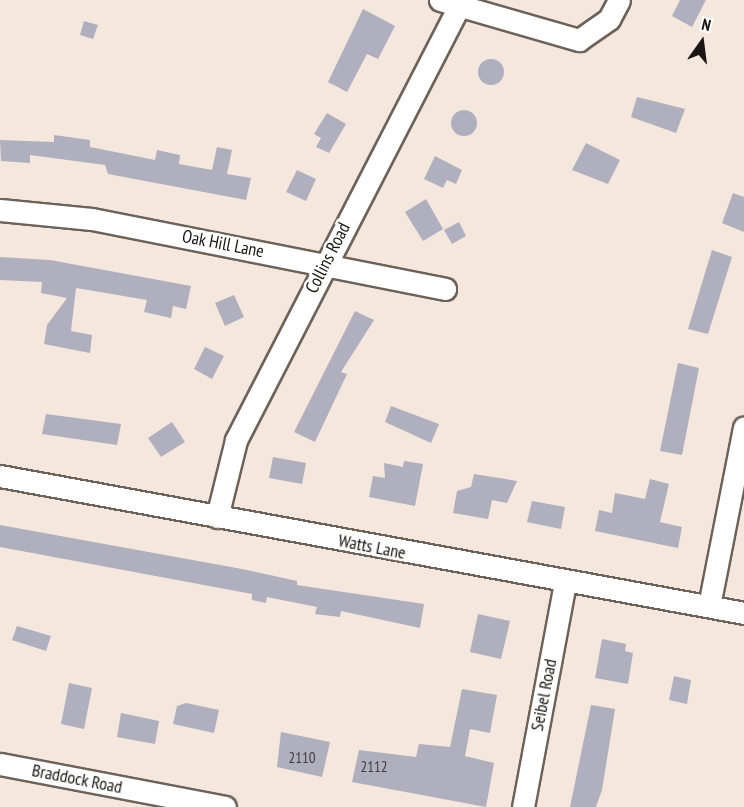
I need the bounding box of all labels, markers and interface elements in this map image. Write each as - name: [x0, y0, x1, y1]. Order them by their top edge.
- north arrow: [672, 12, 732, 72]
- text: N: [700, 14, 713, 35]
- street label: Collins Road: [301, 219, 355, 297]
- street label: Oak Hill Lane: [180, 225, 266, 263]
- street label: Watts Lane: [336, 530, 408, 564]
- street label: Seibel Road: [526, 657, 562, 733]
- house number: 2110: [289, 749, 315, 767]
- house number: 2112: [361, 758, 387, 776]
- street label: Braddock Road: [30, 760, 124, 798]

